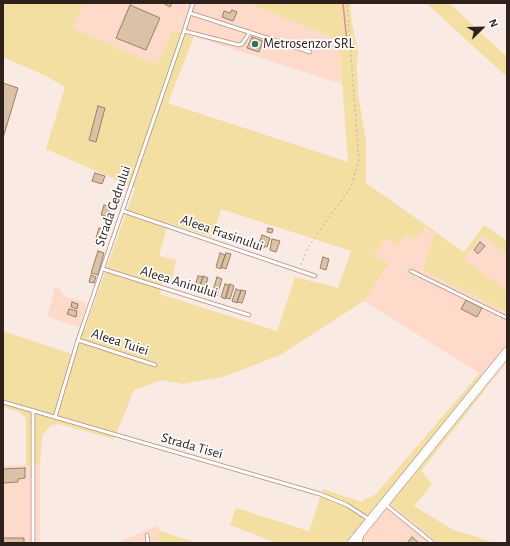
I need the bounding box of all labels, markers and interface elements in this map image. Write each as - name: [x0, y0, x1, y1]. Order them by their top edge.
- north arrow: [462, 8, 502, 48]
- text: N: [487, 17, 500, 29]
- place label: Metrosenzor SRL: [263, 36, 354, 52]
- marker: Metrosenzor SRL: [250, 39, 260, 49]
- street label: Strada Cedrului: [91, 163, 135, 249]
- street label: Aleea Frasinului: [178, 211, 266, 255]
- street label: Aleea Aninului: [138, 262, 220, 302]
- street label: Aleea Tuiei: [89, 325, 151, 359]
- street label: Strada Tisei: [159, 429, 225, 463]

